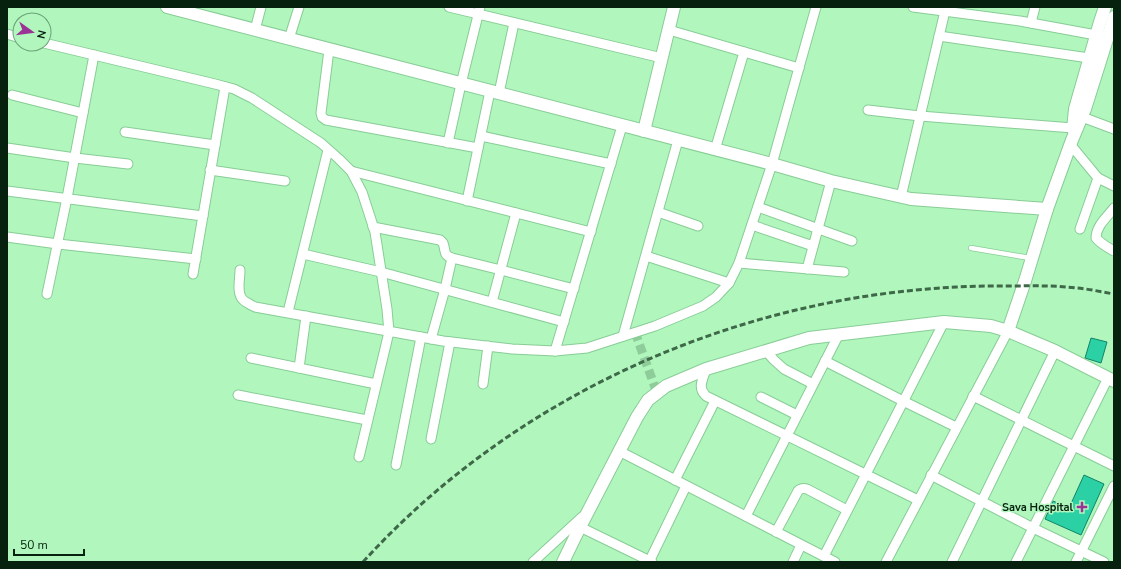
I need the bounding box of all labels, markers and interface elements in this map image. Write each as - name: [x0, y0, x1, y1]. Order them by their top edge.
- north arrow: [12, 12, 52, 52]
- text: N: [33, 28, 49, 40]
- place label: Sava Hospital: [1002, 500, 1073, 515]
- marker: Sava Hospital: [1076, 501, 1088, 513]
- scale bar: [14, 531, 84, 557]
- text: 50 m: [20, 537, 48, 553]

